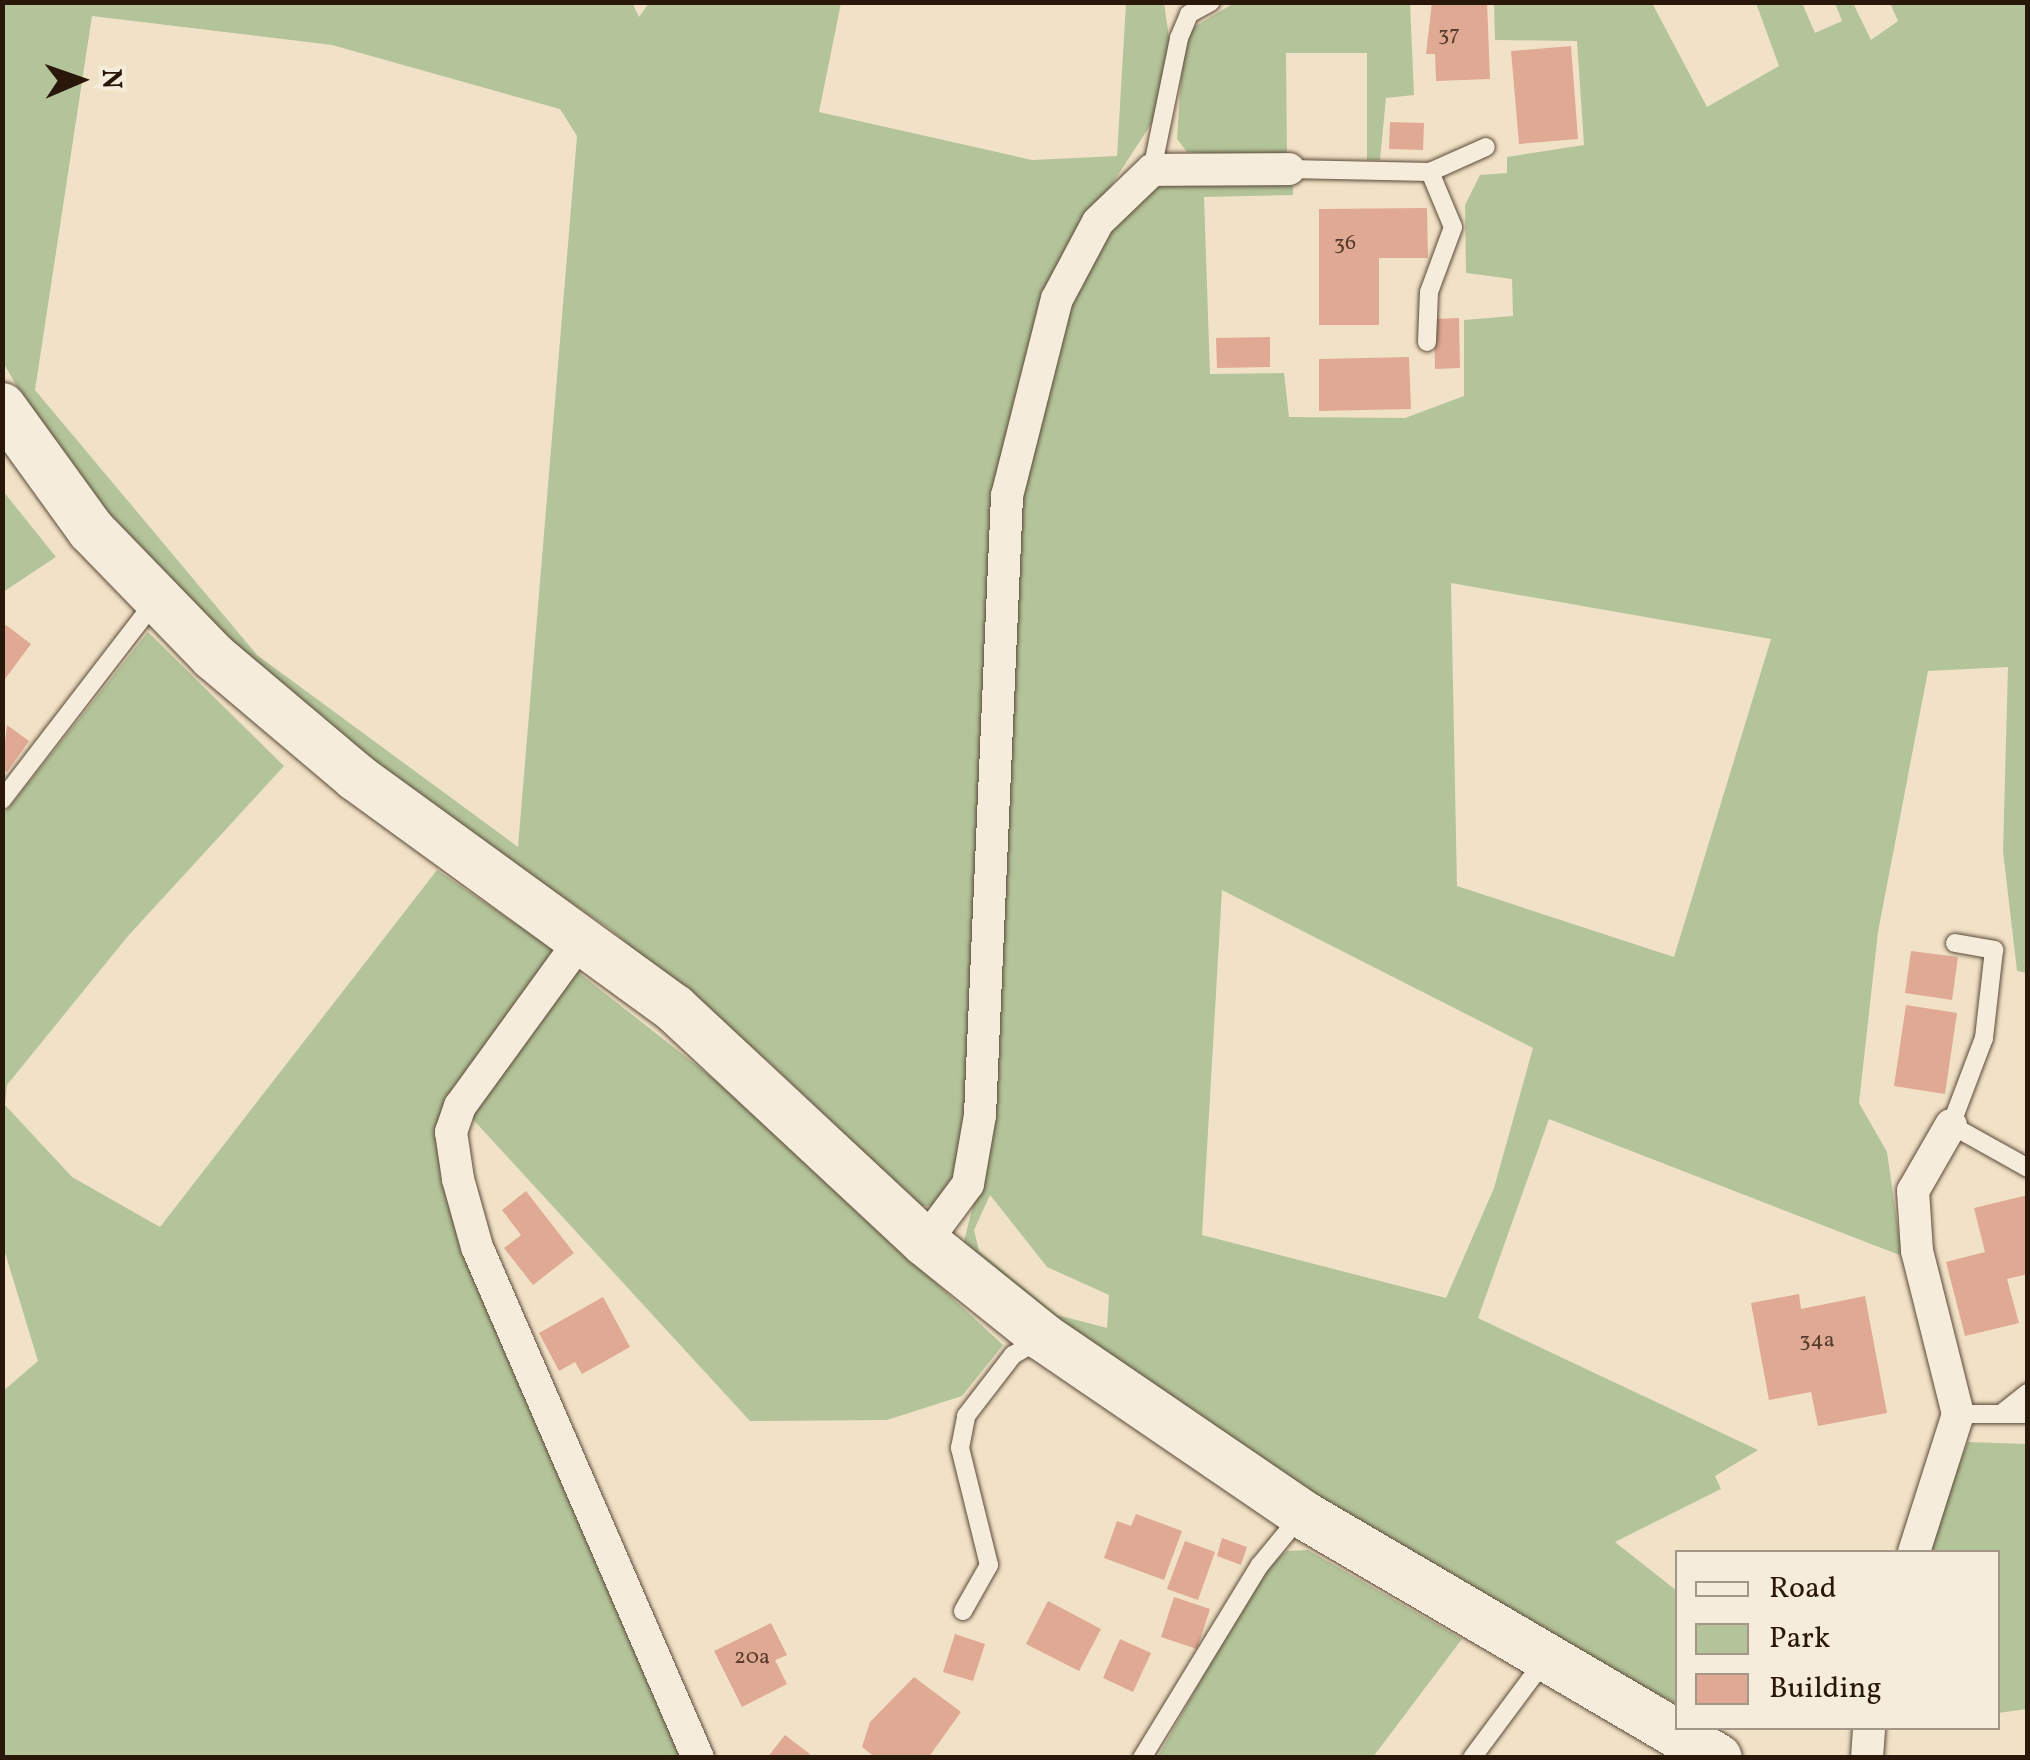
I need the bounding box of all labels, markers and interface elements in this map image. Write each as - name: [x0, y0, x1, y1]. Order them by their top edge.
- house number: 37: [1438, 22, 1460, 48]
- north arrow: [30, 30, 130, 130]
- text: N: [91, 68, 130, 90]
- house number: 36: [1334, 231, 1356, 257]
- house number: 34a: [1799, 1328, 1835, 1354]
- legend: [1675, 1550, 2000, 1730]
- text: Road: [1769, 1568, 1837, 1610]
- text: Park: [1769, 1618, 1830, 1660]
- house number: 20a: [734, 1645, 770, 1671]
- text: Building: [1769, 1668, 1882, 1710]

